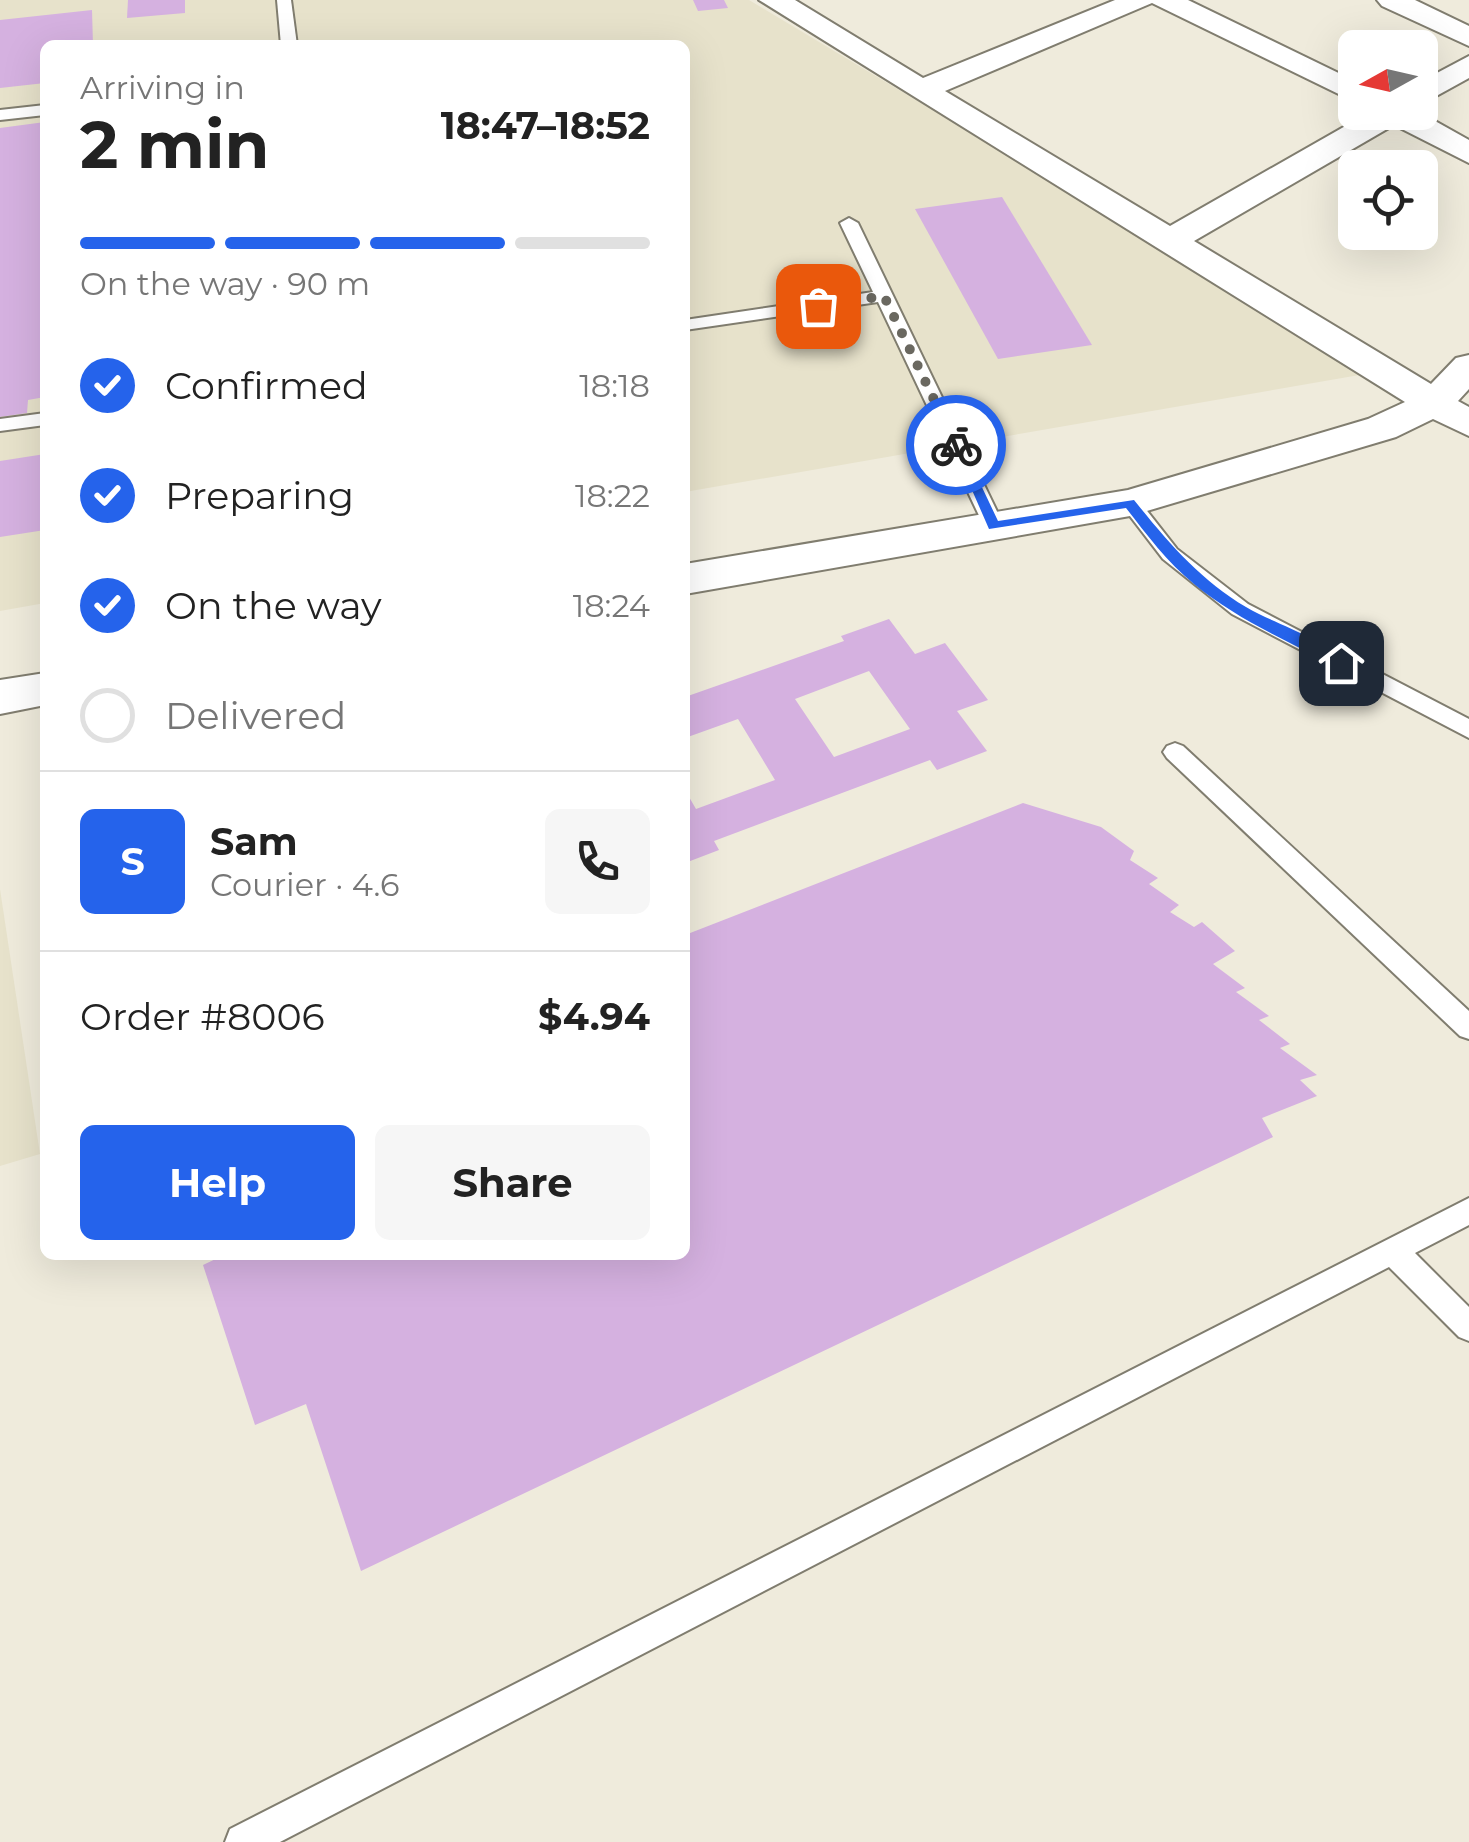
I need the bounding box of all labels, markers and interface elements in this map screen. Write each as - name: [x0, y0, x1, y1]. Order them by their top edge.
- north arrow: [1338, 30, 1438, 130]
- map controls: [1338, 30, 1438, 250]
- text: Arriving in: [80, 68, 245, 107]
- text: 18:47–18:52: [441, 102, 650, 149]
- text: 2 min: [80, 105, 269, 184]
- button: locate: [1338, 150, 1438, 250]
- text: On the way · 90 m: [80, 264, 370, 303]
- pin: [776, 264, 861, 349]
- icon: bag: [791, 279, 846, 334]
- icon: check: [80, 358, 135, 413]
- text: Confirmed: [165, 362, 368, 409]
- text: 18:18: [579, 366, 650, 405]
- courier: [906, 395, 1006, 495]
- icon: bike: [929, 418, 984, 473]
- icon: check: [80, 468, 135, 523]
- text: Preparing: [165, 472, 354, 519]
- text: 18:22: [575, 476, 650, 515]
- icon: check: [80, 578, 135, 633]
- text: On the way: [165, 582, 382, 629]
- text: 18:24: [573, 586, 650, 625]
- pin: [1299, 621, 1384, 706]
- icon: home: [1314, 636, 1369, 691]
- text: Delivered: [165, 692, 346, 739]
- button: phone: [545, 809, 650, 914]
- text: Sam: [210, 818, 298, 865]
- text: S: [120, 838, 145, 885]
- text: Courier · 4.6: [210, 865, 399, 904]
- text: Order #8006: [80, 993, 325, 1040]
- text: $4.94: [538, 993, 650, 1040]
- button: Help: [80, 1125, 355, 1240]
- button: Share: [375, 1125, 650, 1240]

